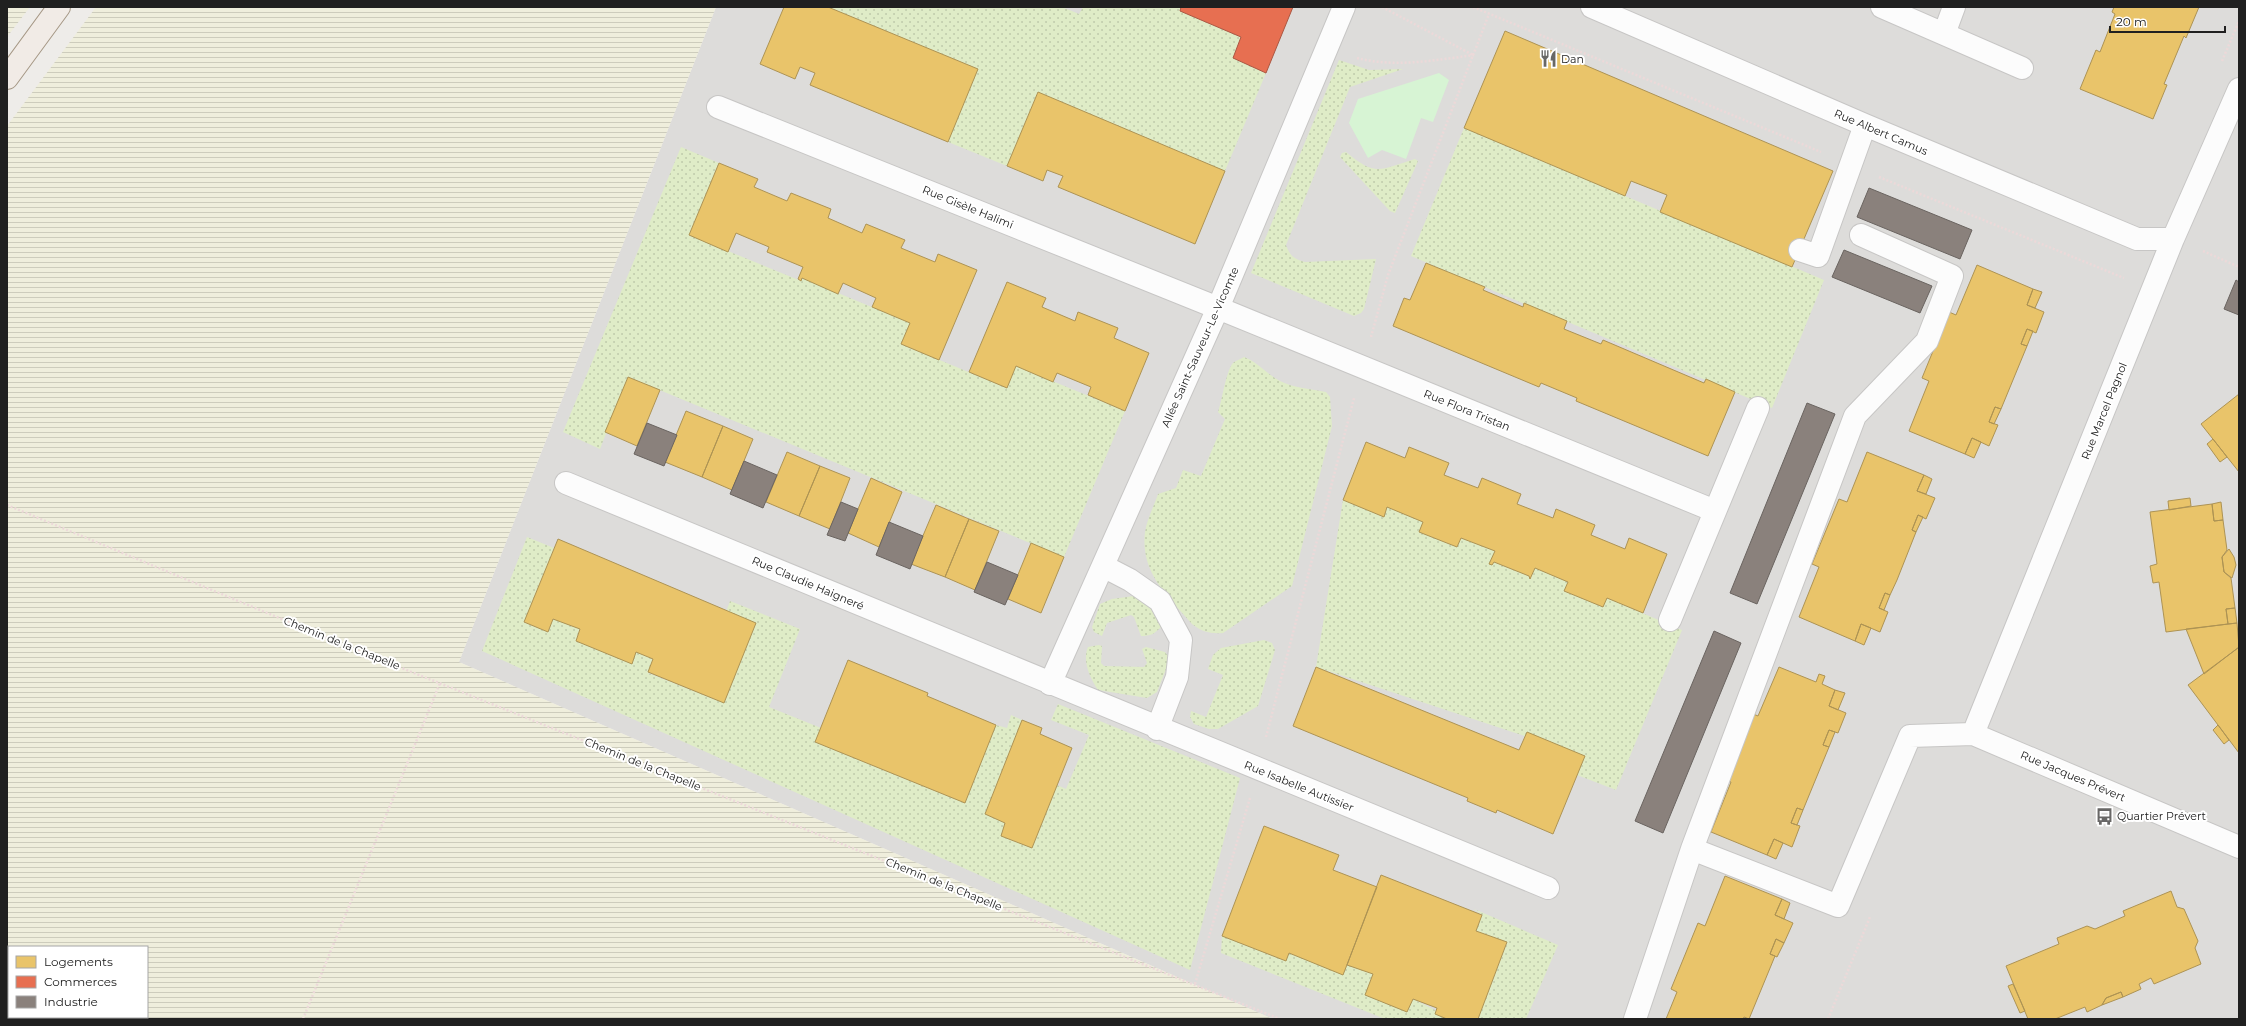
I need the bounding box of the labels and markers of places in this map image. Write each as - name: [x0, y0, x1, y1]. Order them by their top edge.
- restaurant icon: Dan: [1538, 49, 1558, 69]
- place label: Dan: [1561, 52, 1584, 66]
- bus stop icon: Quartier Prévert: [2094, 806, 2114, 826]
- place label: Quartier Prévert: [2117, 809, 2207, 823]

